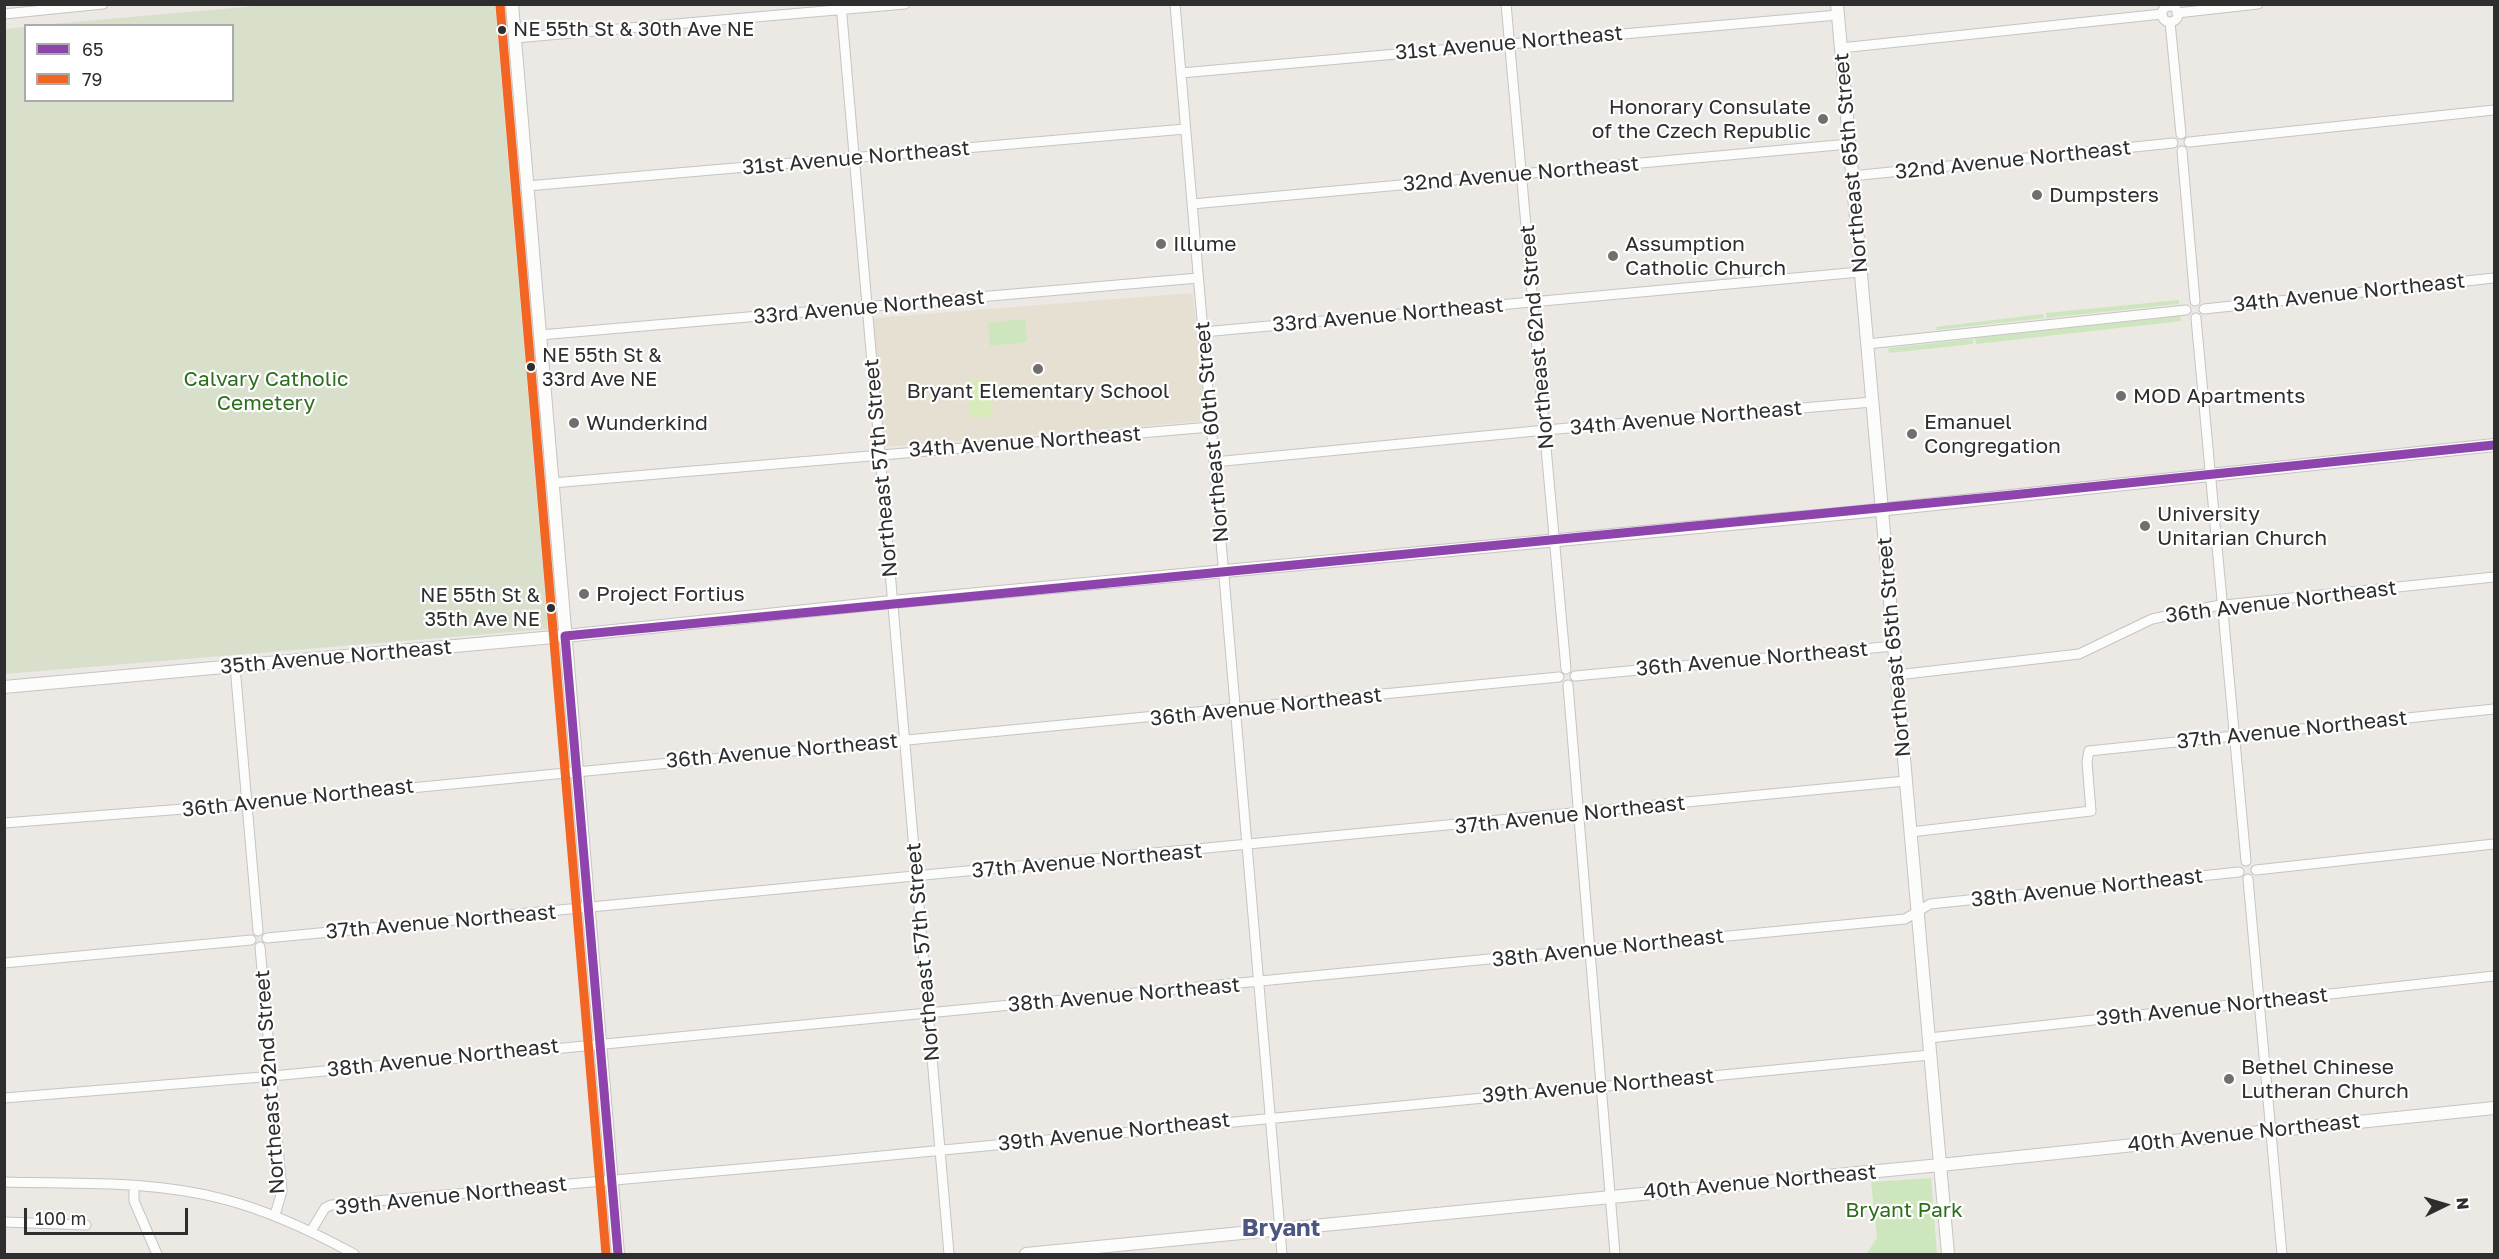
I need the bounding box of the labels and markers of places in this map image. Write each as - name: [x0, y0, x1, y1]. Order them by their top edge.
- place label: NE 55th St & 30th Ave NE: [513, 18, 754, 42]
- marker: NE 55th St & 30th Ave NE: [496, 24, 508, 36]
- place label: Honorary Consulate of the Czech Republic: [1592, 94, 1811, 144]
- marker: Honorary Consulate of the Czech Republic: [1816, 112, 1830, 126]
- place label: Dumpsters: [2049, 182, 2159, 208]
- marker: Dumpsters: [2030, 188, 2044, 202]
- place label: Illume: [1173, 231, 1237, 257]
- place label: Assumption Catholic Church: [1625, 231, 1786, 281]
- marker: Illume: [1154, 237, 1168, 251]
- marker: Assumption Catholic Church: [1606, 249, 1620, 263]
- place label: NE 55th St & 33rd Ave NE: [542, 344, 662, 391]
- marker: NE 55th St & 33rd Ave NE: [525, 361, 537, 373]
- marker: Bryant Elementary School: [1031, 362, 1045, 376]
- place label: Bryant Elementary School: [906, 378, 1170, 404]
- place label: MOD Apartments: [2133, 383, 2305, 409]
- marker: MOD Apartments: [2114, 389, 2128, 403]
- place label: Emanuel Congregation: [1924, 409, 2061, 459]
- place label: Wunderkind: [586, 410, 708, 436]
- marker: Wunderkind: [567, 416, 581, 430]
- marker: Emanuel Congregation: [1905, 427, 1919, 441]
- place label: University Unitarian Church: [2157, 501, 2327, 551]
- marker: University Unitarian Church: [2138, 519, 2152, 533]
- place label: Project Fortius: [596, 581, 745, 607]
- place label: NE 55th St & 35th Ave NE: [420, 584, 540, 631]
- marker: Project Fortius: [577, 587, 591, 601]
- marker: NE 55th St & 35th Ave NE: [545, 602, 557, 614]
- place label: Bethel Chinese Lutheran Church: [2241, 1054, 2409, 1104]
- marker: Bethel Chinese Lutheran Church: [2222, 1072, 2236, 1086]

